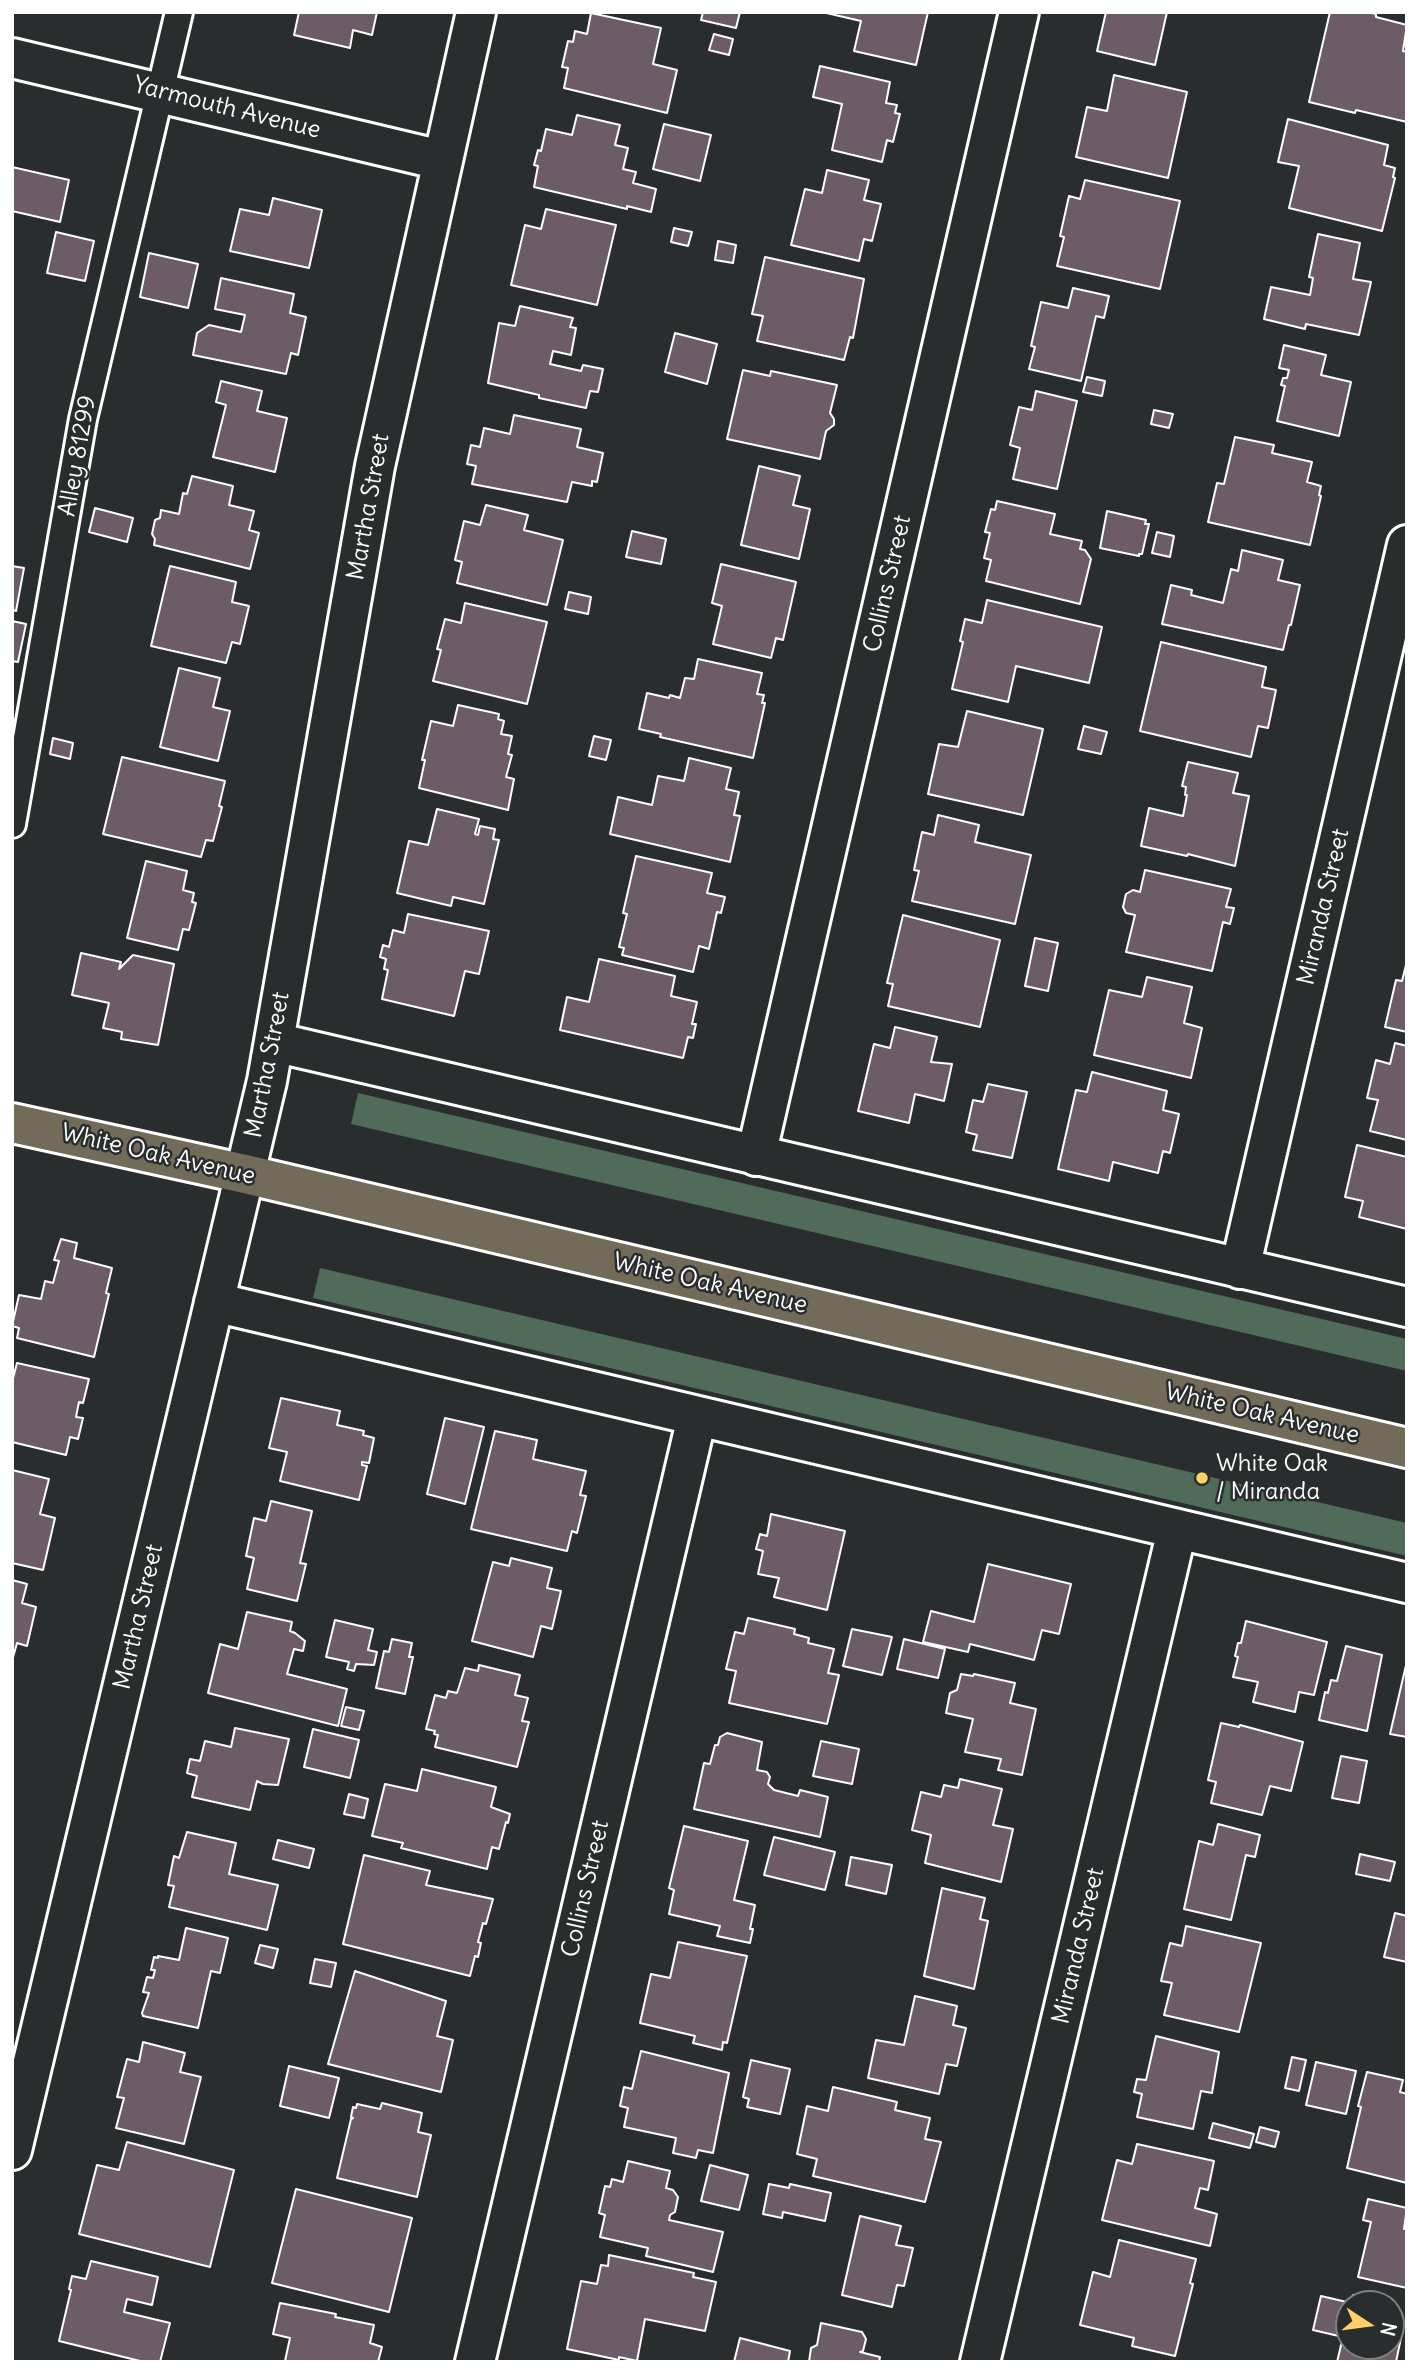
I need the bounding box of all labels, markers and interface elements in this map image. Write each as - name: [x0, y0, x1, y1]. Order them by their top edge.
- street label: Yarmouth Avenue: [130, 71, 324, 145]
- street label: Alley 81299: [53, 393, 103, 519]
- street label: Martha Street: [342, 432, 396, 582]
- street label: Collins Street: [858, 513, 918, 655]
- street label: Miranda Street: [1292, 826, 1356, 988]
- street label: Martha Street: [240, 990, 296, 1140]
- street label: White Oak Avenue: [58, 1119, 258, 1191]
- street label: White Oak Avenue: [610, 1248, 810, 1320]
- street label: White Oak Avenue: [1162, 1378, 1362, 1450]
- place label: White Oak / Miranda: [1216, 1450, 1328, 1506]
- marker: White Oak / Miranda: [1194, 1470, 1210, 1486]
- street label: Martha Street: [108, 1542, 170, 1692]
- street label: Collins Street: [556, 1818, 616, 1960]
- street label: Miranda Street: [1047, 1865, 1111, 2027]
- north arrow: [1335, 2290, 1405, 2360]
- text: N: [1375, 2320, 1402, 2338]

